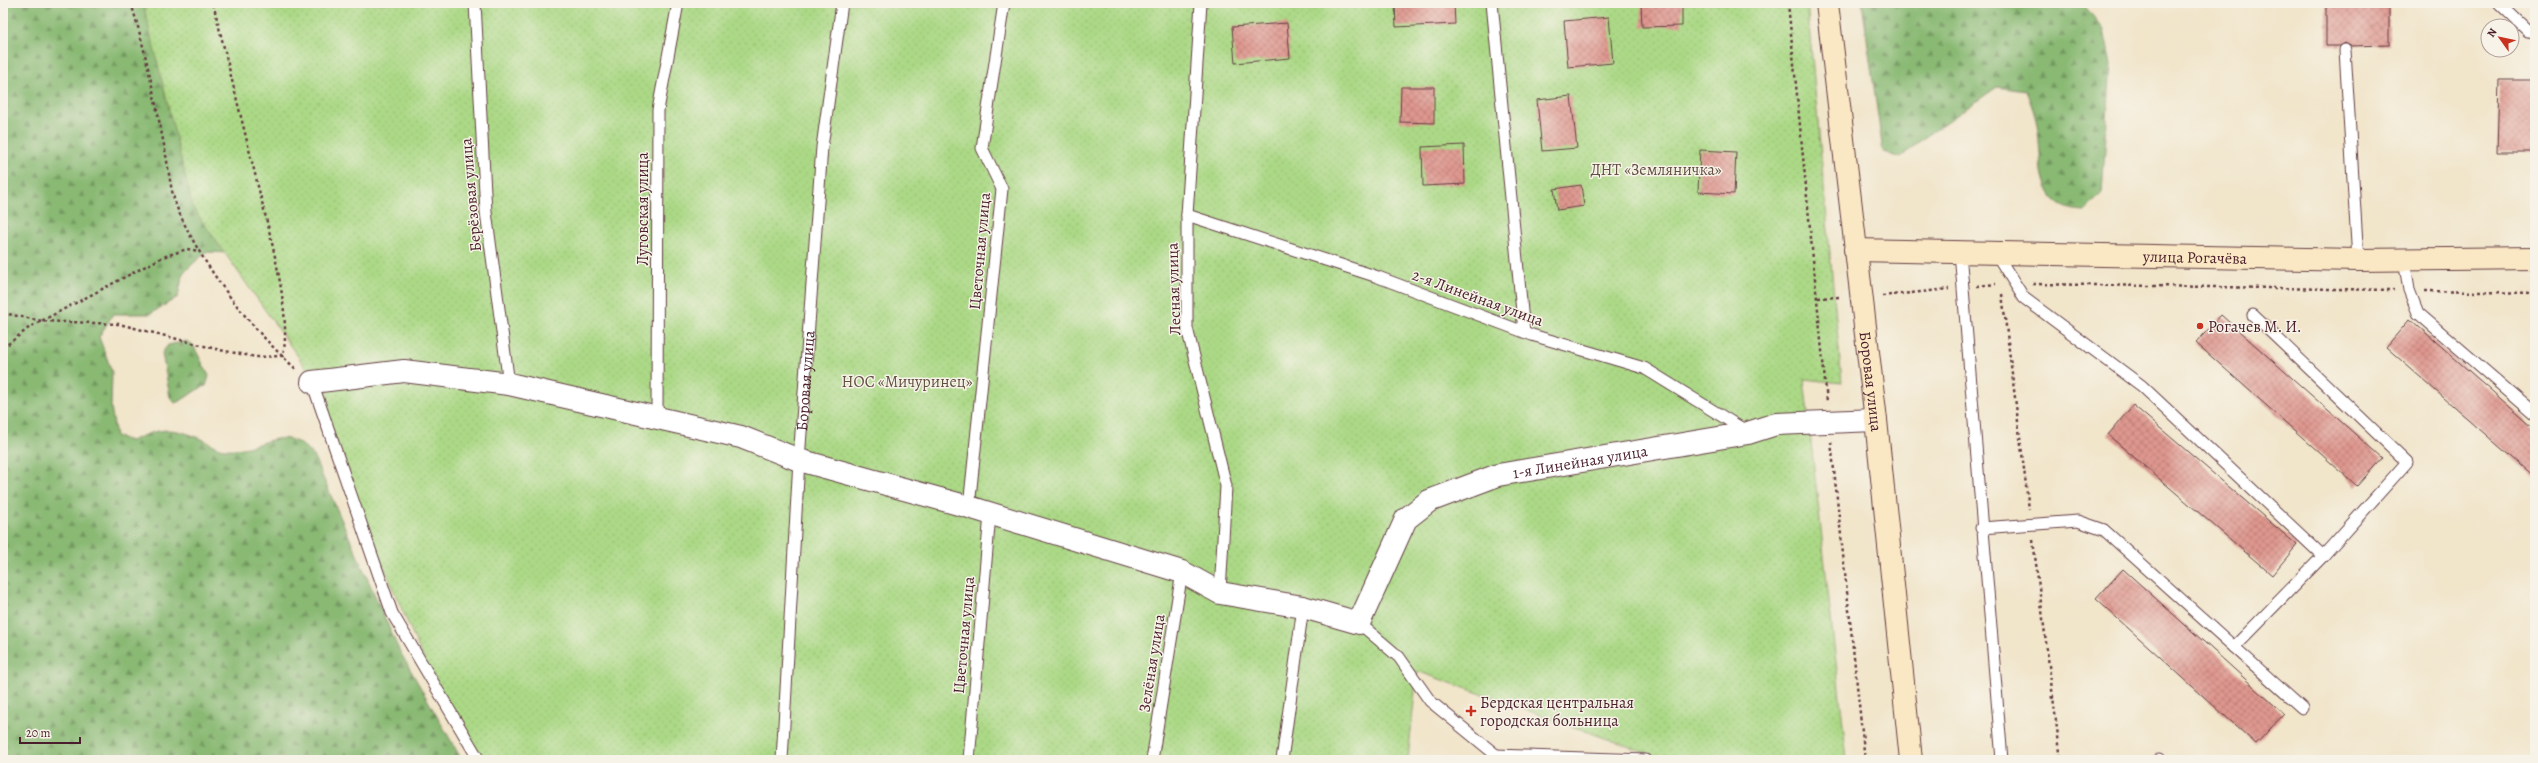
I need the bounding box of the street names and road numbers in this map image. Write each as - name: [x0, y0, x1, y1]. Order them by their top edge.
- street label: Берёзовая улица: [455, 136, 487, 253]
- street label: Луговская улица: [632, 152, 654, 266]
- street label: Цветочная улица: [964, 191, 996, 311]
- street label: Лесная улица: [1161, 242, 1187, 336]
- street label: улица Рогачёва: [2142, 246, 2248, 270]
- street label: 2-я Линейная улица: [1409, 264, 1547, 332]
- street label: Боровая улица: [791, 329, 821, 432]
- street label: Боровая улица: [1854, 330, 1887, 433]
- street label: 1-я Линейная улица: [1511, 440, 1650, 484]
- street label: Цветочная улица: [948, 575, 980, 695]
- street label: Зелёная улица: [1133, 612, 1171, 714]

